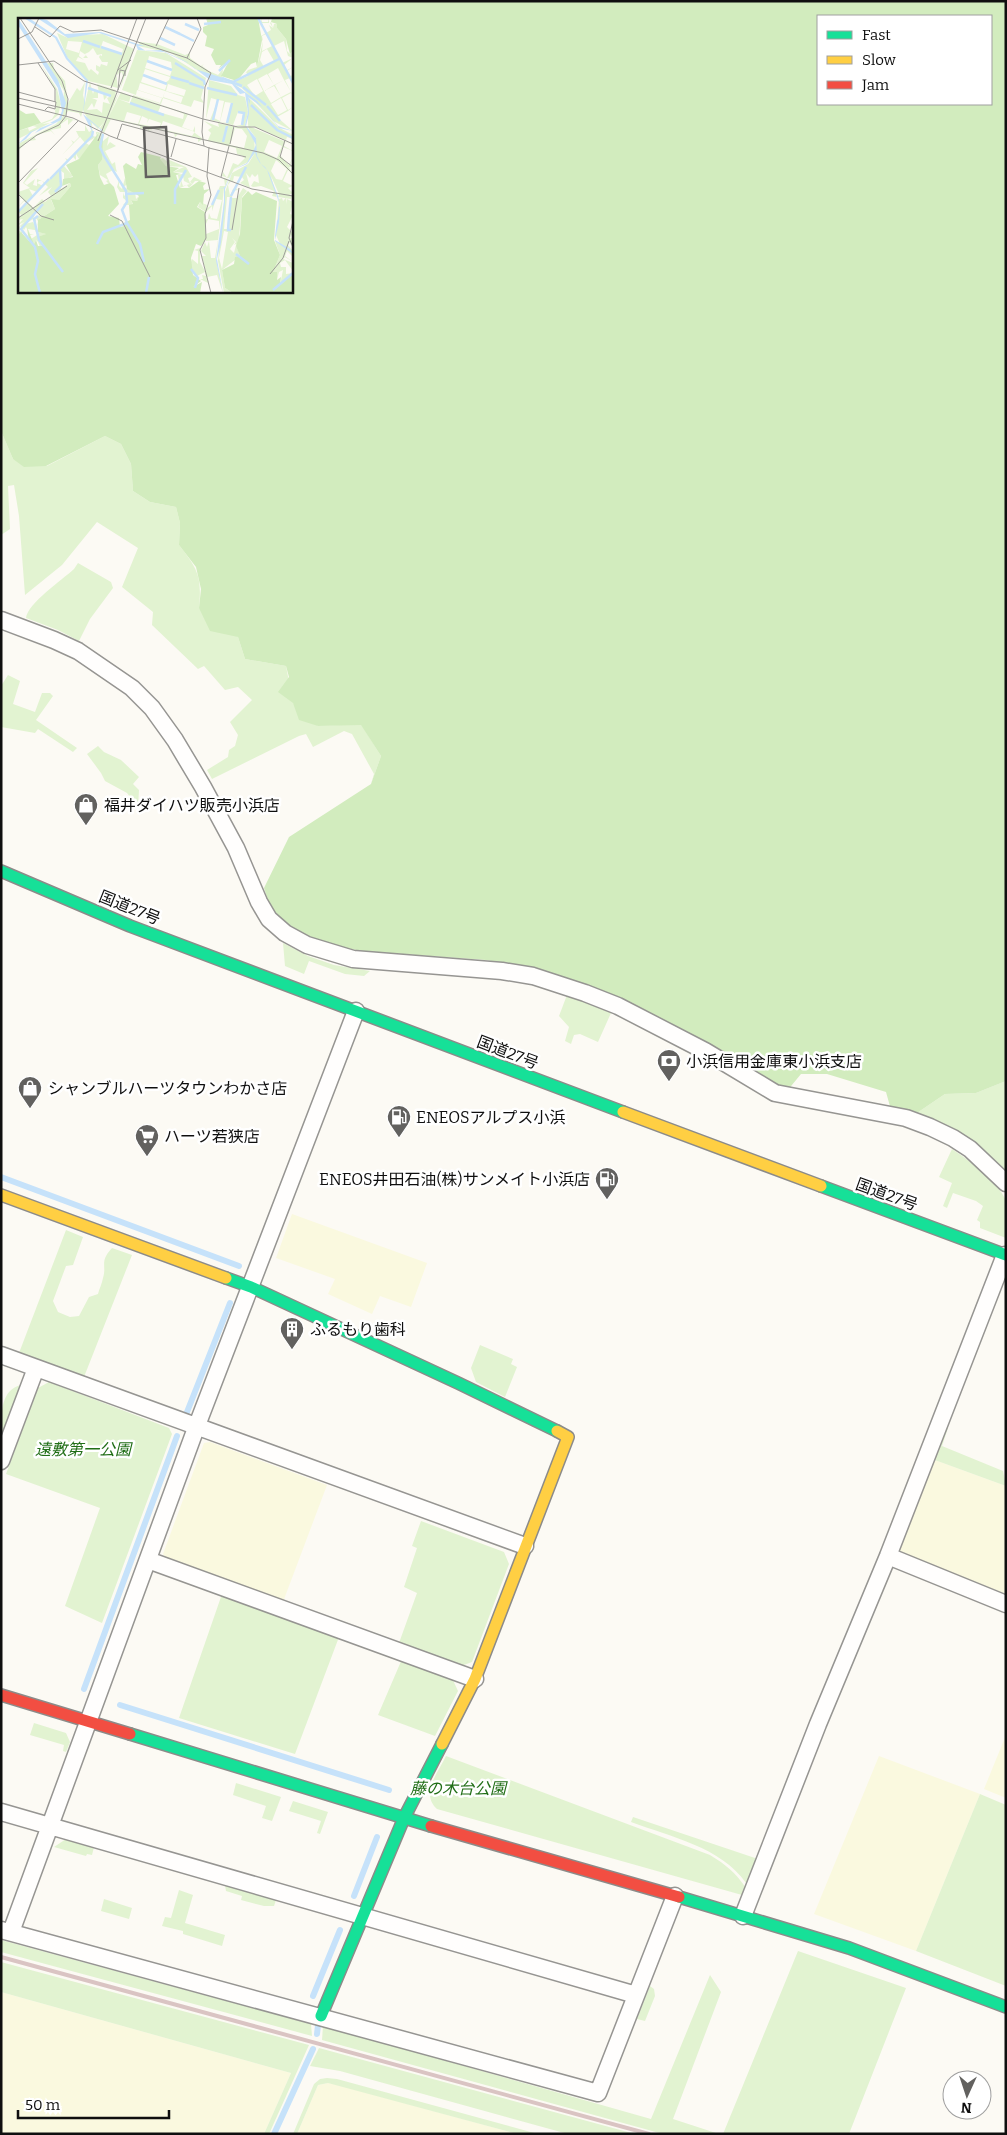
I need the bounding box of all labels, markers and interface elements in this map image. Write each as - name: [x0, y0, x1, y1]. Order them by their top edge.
- legend: [817, 15, 992, 105]
- inset map: [18, 18, 292, 292]
- text: Fast: [862, 26, 891, 44]
- text: Slow: [862, 51, 897, 69]
- text: Jam: [861, 76, 890, 94]
- shop icon: 福井ダイハツ販売小浜店: [73, 792, 99, 826]
- place label: 福井ダイハツ販売小浜店: [104, 796, 280, 815]
- street label: 国道27号: [96, 887, 163, 928]
- street label: 国道27号: [474, 1032, 541, 1073]
- bank icon: 小浜信用金庫東小浜支店: [656, 1048, 682, 1082]
- place label: 小浜信用金庫東小浜支店: [686, 1052, 862, 1071]
- shop icon: シャンブルハーツタウンわかさ店: [17, 1075, 43, 1109]
- place label: シャンブルハーツタウンわかさ店: [48, 1079, 287, 1098]
- fuel station icon: ENEOSアルプス小浜: [386, 1104, 412, 1138]
- place label: ENEOSアルプス小浜: [416, 1108, 565, 1127]
- supermarket icon: ハーツ若狭店: [134, 1123, 160, 1157]
- place label: ハーツ若狭店: [164, 1127, 260, 1146]
- fuel station icon: ENEOS井田石油(株)サンメイト小浜店: [594, 1166, 620, 1200]
- place label: ENEOS井田石油(株)サンメイト小浜店: [319, 1170, 590, 1189]
- street label: 国道27号: [853, 1174, 920, 1214]
- building icon: ふるもり歯科: [279, 1316, 305, 1350]
- place label: ふるもり歯科: [310, 1320, 406, 1339]
- park label: 遠敷第一公園: [35, 1440, 133, 1459]
- park label: 藤の木台公園: [410, 1779, 508, 1798]
- north arrow: [942, 2070, 992, 2120]
- scale bar: [18, 2088, 169, 2120]
- text: 50 m: [25, 2096, 61, 2114]
- text: N: [960, 2099, 972, 2116]

